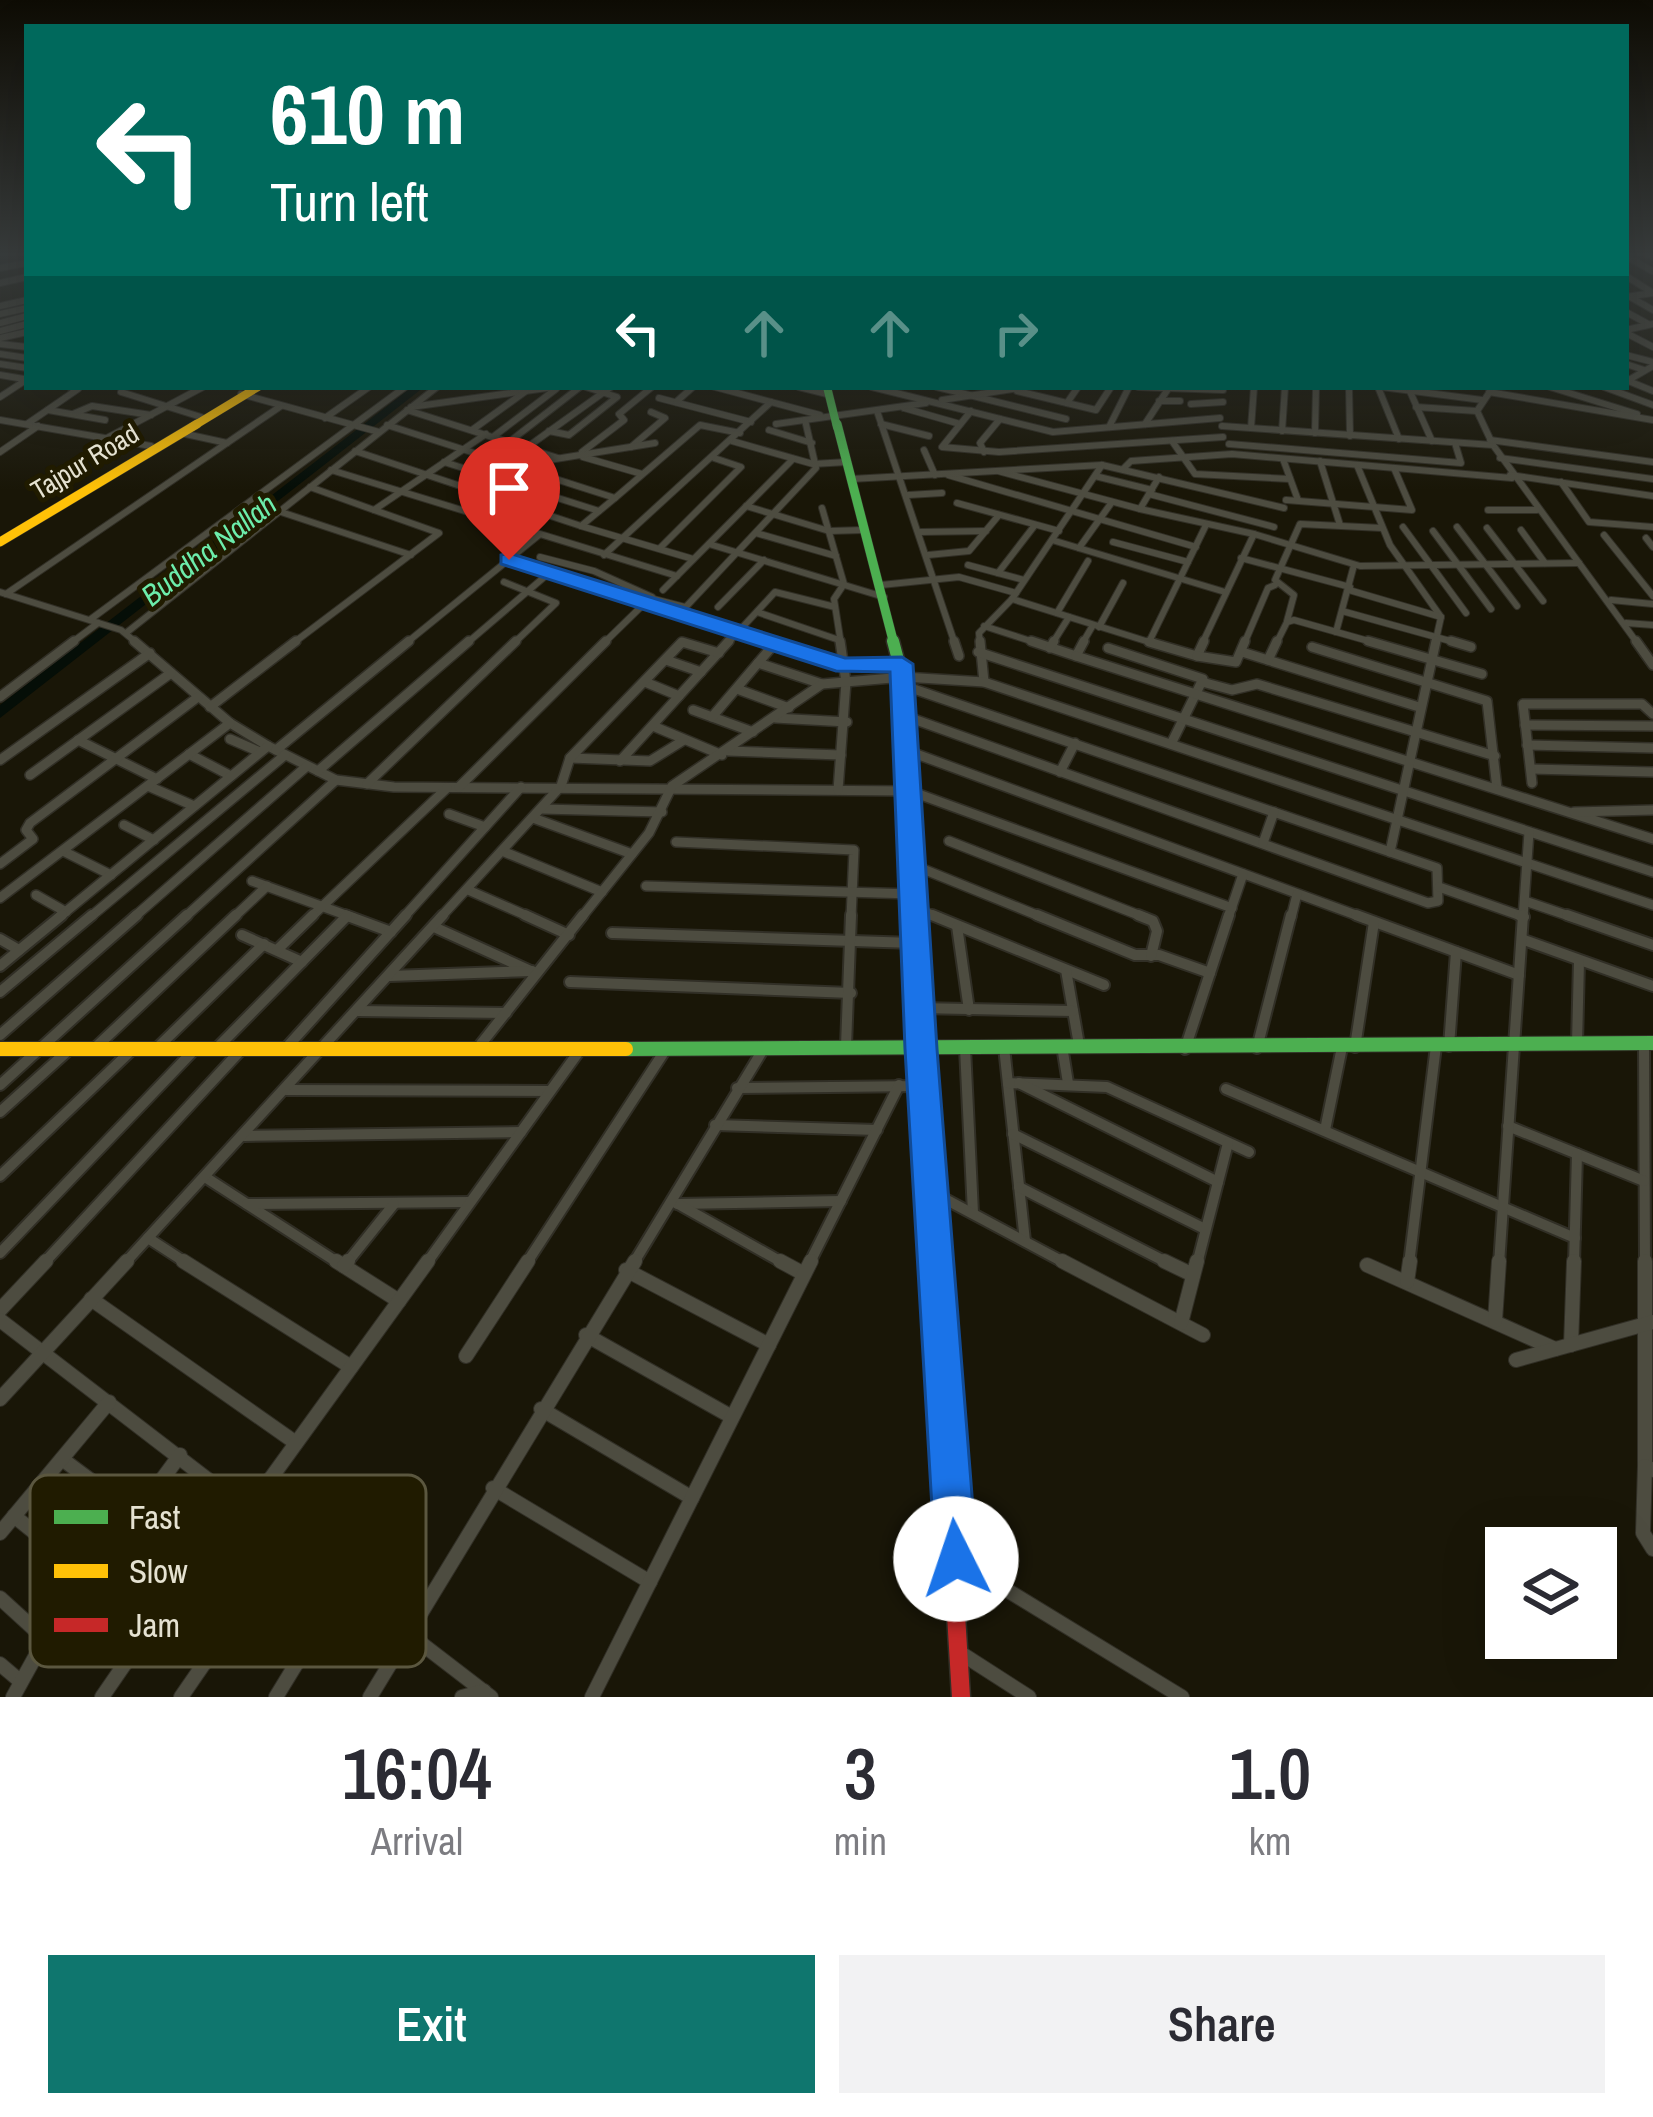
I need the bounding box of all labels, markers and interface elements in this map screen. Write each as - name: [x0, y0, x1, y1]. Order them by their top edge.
- text: 610 m: [270, 57, 465, 170]
- icon: left: [72, 72, 228, 228]
- text: Turn left: [270, 165, 429, 238]
- icon: left: [605, 300, 671, 366]
- icon: ahead: [731, 300, 797, 366]
- icon: ahead: [857, 300, 923, 366]
- icon: right: [983, 300, 1049, 366]
- street label: Tajpur Road: [24, 415, 145, 507]
- pin: [458, 437, 560, 560]
- icon: arrive: [476, 455, 542, 521]
- water label: Buddha Nallah: [132, 484, 284, 615]
- legend: [30, 1475, 426, 1667]
- text: Fast: [129, 1495, 180, 1539]
- position arrow: [893, 1496, 1019, 1622]
- map controls: [1485, 1527, 1617, 1659]
- button: layers: [1485, 1527, 1617, 1659]
- text: Slow: [129, 1549, 188, 1593]
- text: Jam: [129, 1603, 180, 1647]
- text: 16:04: [342, 1724, 492, 1821]
- text: 3: [844, 1724, 877, 1821]
- text: 1.0: [1229, 1724, 1311, 1821]
- text: Arrival: [371, 1815, 463, 1867]
- text: min: [834, 1815, 887, 1867]
- text: km: [1249, 1815, 1291, 1867]
- button: Exit: [48, 1955, 815, 2093]
- button: Share: [839, 1955, 1605, 2093]

